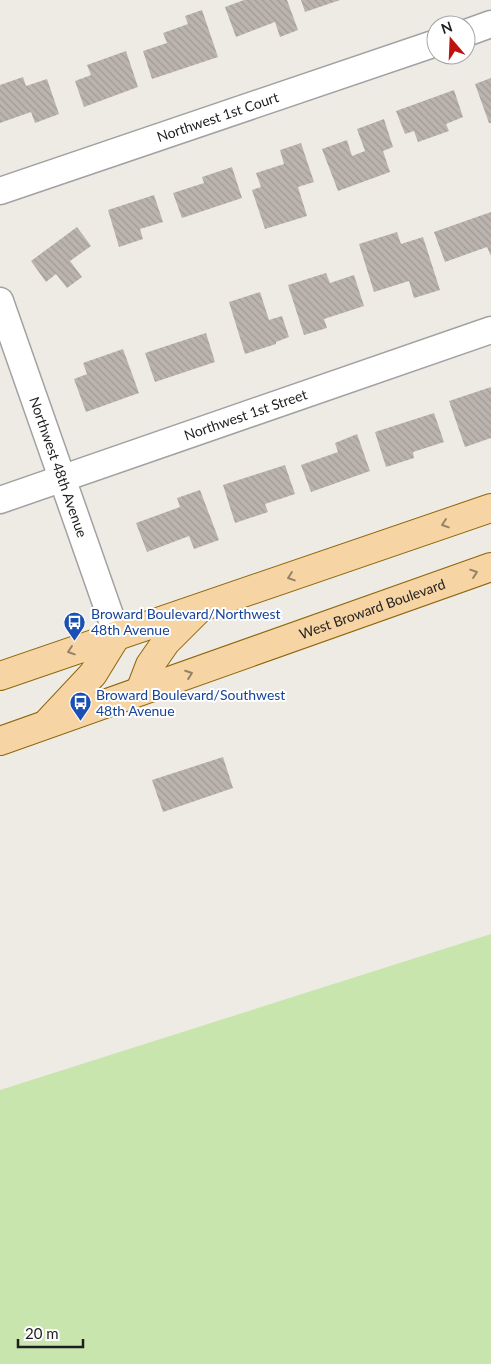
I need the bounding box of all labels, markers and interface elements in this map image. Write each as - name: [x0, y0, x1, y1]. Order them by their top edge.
- north arrow: [426, 15, 476, 65]
- text: N: [439, 17, 454, 37]
- street label: Northwest 1st Court: [155, 88, 281, 145]
- street label: Northwest 1st Street: [182, 385, 309, 444]
- street label: Northwest 48th Avenue: [26, 394, 91, 540]
- one-way arrow: [441, 518, 450, 528]
- one-way arrow: [469, 569, 478, 579]
- one-way arrow: [288, 571, 296, 581]
- street label: West Broward Boulevard: [297, 575, 447, 642]
- place label: Broward Boulevard/Northwest 48th Avenue: [91, 605, 281, 638]
- bus stop icon: Broward Boulevard/Northwest 48th Avenue: [63, 610, 87, 641]
- one-way arrow: [67, 645, 75, 655]
- one-way arrow: [184, 670, 193, 680]
- place label: Broward Boulevard/Southwest 48th Avenue: [96, 686, 285, 719]
- bus stop icon: Broward Boulevard/Southwest 48th Avenue: [68, 691, 92, 722]
- scale bar: [18, 1316, 82, 1348]
- text: 20 m: [25, 1324, 59, 1342]

